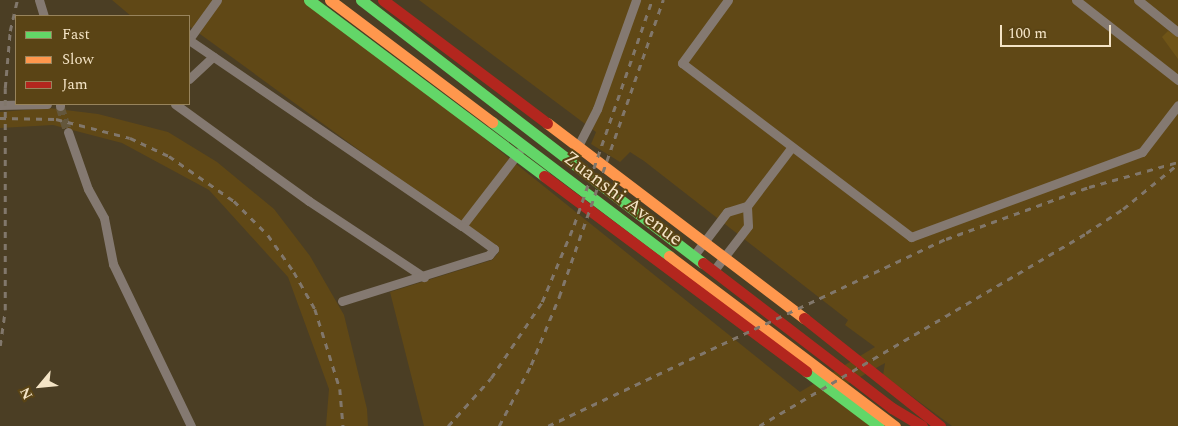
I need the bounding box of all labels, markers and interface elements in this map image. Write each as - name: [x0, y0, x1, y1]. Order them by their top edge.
- legend: [15, 15, 190, 105]
- scale bar: [1003, 15, 1114, 47]
- text: 100 m: [1008, 22, 1047, 45]
- text: Fast: [62, 23, 90, 46]
- text: Slow: [62, 48, 94, 71]
- text: Jam: [62, 73, 88, 96]
- street label: Zuanshi Avenue: [559, 146, 687, 252]
- north arrow: [15, 361, 65, 411]
- text: N: [14, 383, 38, 403]

